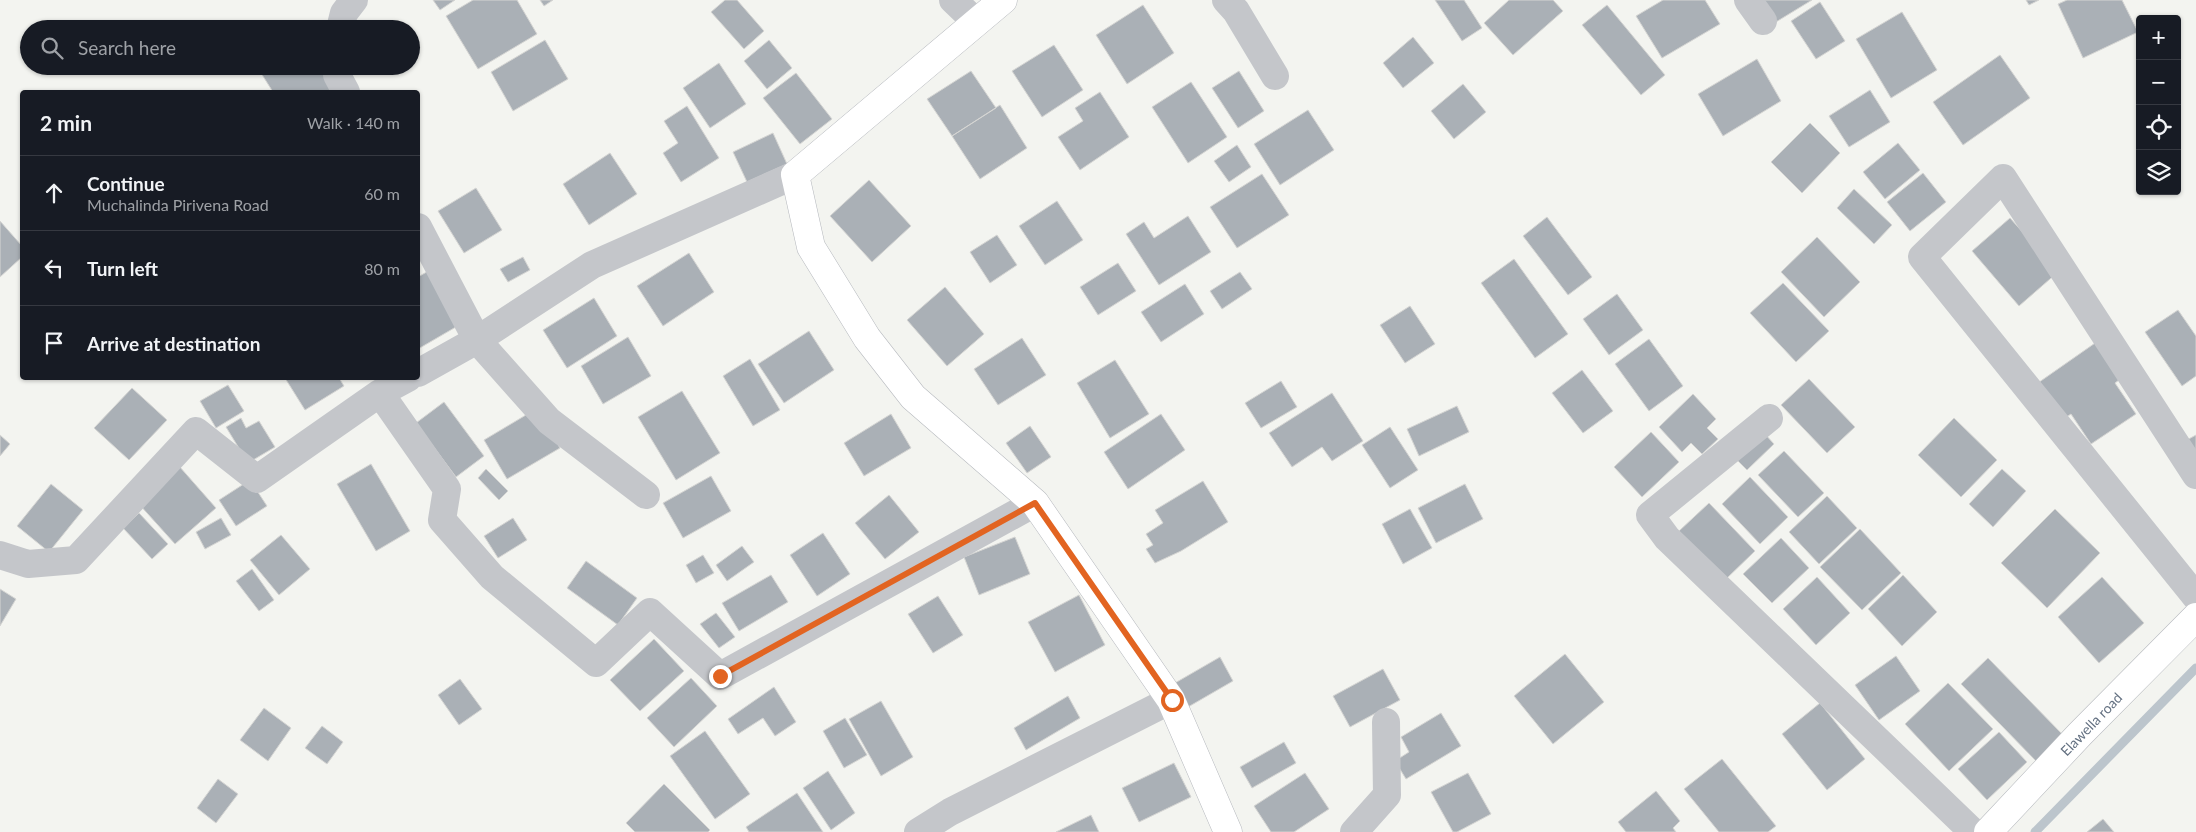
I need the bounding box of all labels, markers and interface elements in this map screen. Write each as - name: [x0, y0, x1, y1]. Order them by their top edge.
- map controls: [2136, 15, 2181, 195]
- button: +: [2136, 15, 2181, 60]
- search box: [20, 20, 420, 75]
- icon: search: [38, 34, 66, 62]
- text: Search here: [78, 36, 176, 59]
- button: −: [2136, 60, 2181, 105]
- button: locate: [2136, 105, 2181, 150]
- text: 2 min: [40, 110, 92, 135]
- text: Walk · 140 m: [307, 113, 400, 132]
- button: layers: [2136, 150, 2181, 195]
- text: Continue: [87, 172, 165, 195]
- icon: ahead: [40, 179, 68, 207]
- text: 60 m: [364, 184, 400, 203]
- text: Muchalinda Pirivena Road: [87, 195, 269, 214]
- icon: left: [40, 254, 68, 282]
- text: Turn left: [87, 257, 158, 280]
- text: 80 m: [364, 259, 400, 278]
- icon: arrive: [40, 329, 68, 357]
- text: Arrive at destination: [87, 332, 260, 355]
- route end: [709, 665, 732, 688]
- route start: [1161, 689, 1184, 712]
- street label: Elawella road: [2057, 689, 2125, 759]

